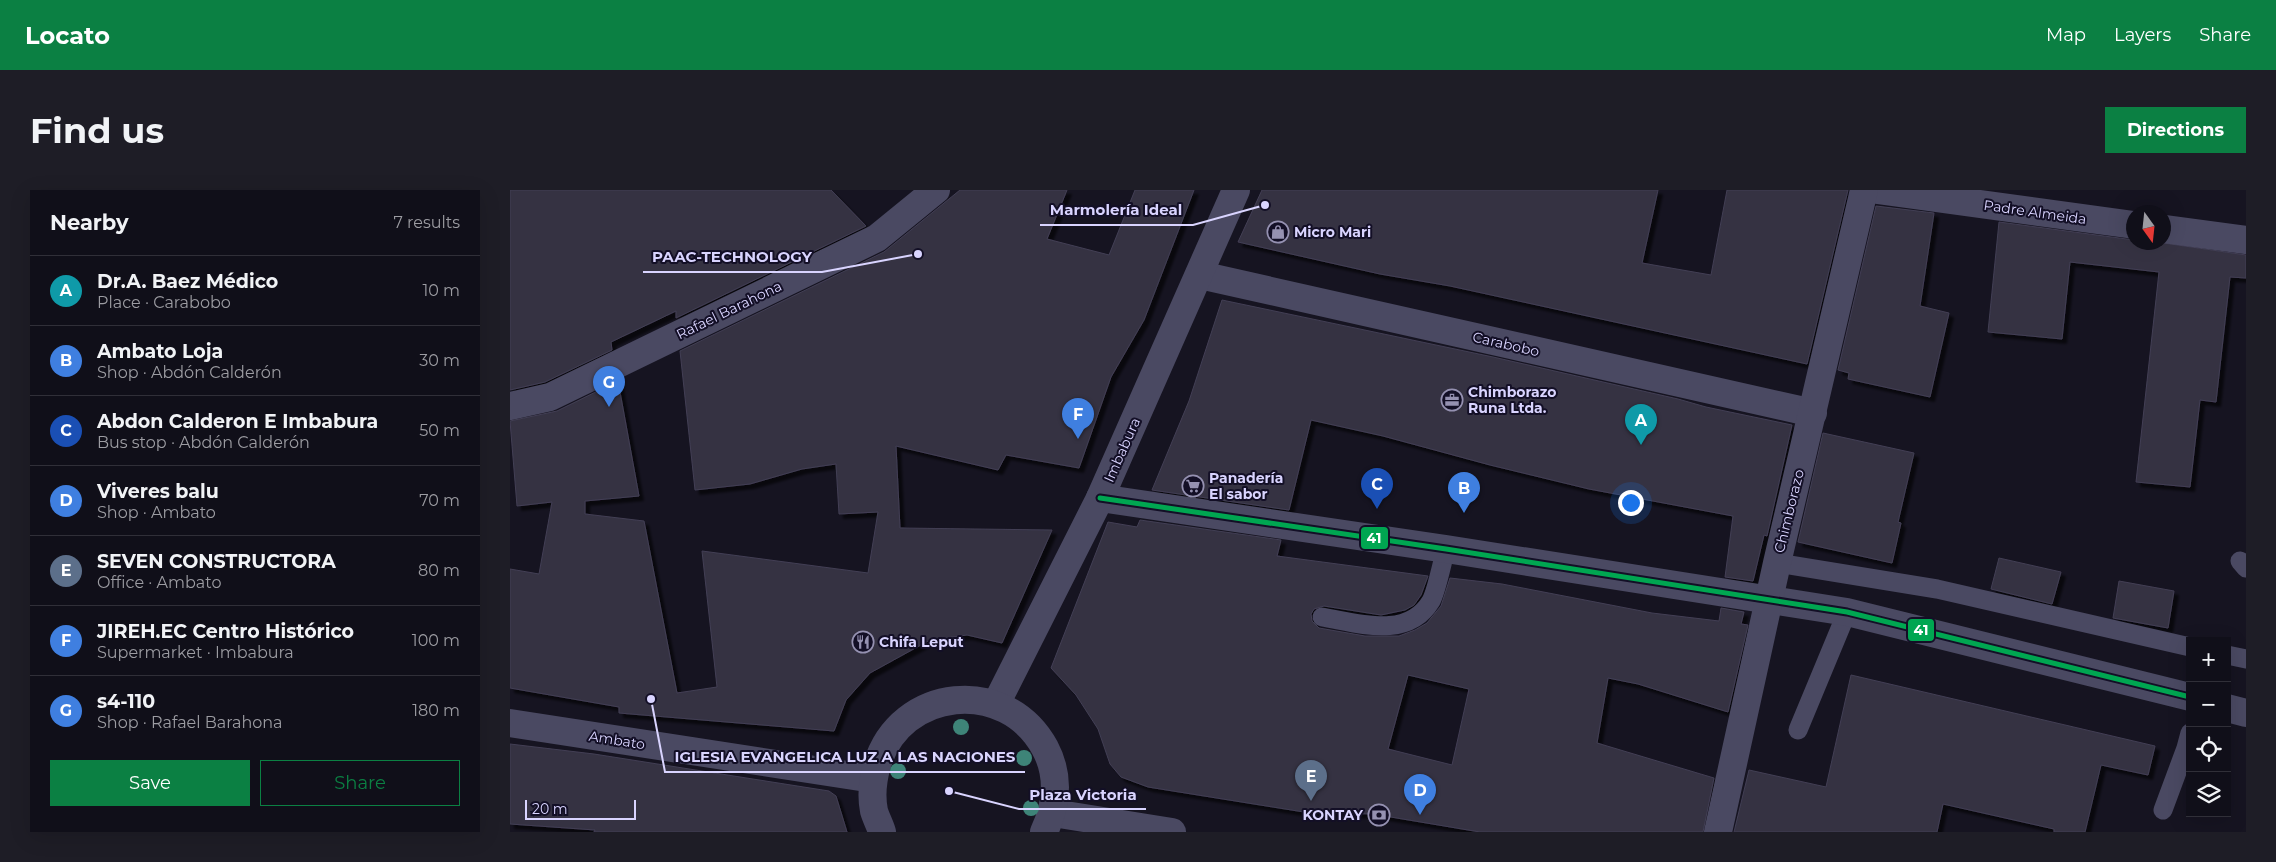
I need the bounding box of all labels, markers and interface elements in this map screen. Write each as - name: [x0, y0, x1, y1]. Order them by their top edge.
- text: Locato: [25, 21, 110, 50]
- text: Map: [2046, 24, 2086, 46]
- text: Layers: [2114, 24, 2171, 46]
- text: Share: [2199, 24, 2251, 46]
- button: Directions: [2105, 107, 2246, 153]
- text: Find us: [30, 109, 164, 152]
- callout: Marmolería Ideal: [1040, 195, 1193, 225]
- street label: Padre Almeida: [1982, 196, 2088, 228]
- text: Marmolería Ideal: [1050, 200, 1182, 219]
- north arrow: [2126, 205, 2171, 250]
- text: Nearby: [50, 210, 129, 235]
- text: 7 results: [393, 213, 460, 232]
- shop icon: Micro Mari: [1266, 220, 1290, 244]
- place label: Micro Mari: [1294, 223, 1371, 241]
- callout: PAAC-TECHNOLOGY: [643, 242, 822, 272]
- text: PAAC-TECHNOLOGY: [652, 247, 813, 266]
- text: Dr.A. Baez Médico: [97, 270, 278, 293]
- street label: Rafael Barahona: [673, 277, 785, 343]
- text: A: [60, 281, 72, 300]
- text: 10 m: [422, 281, 460, 300]
- text: Place · Carabobo: [97, 293, 231, 312]
- street label: Carabobo: [1471, 328, 1541, 360]
- text: Ambato Loja: [97, 340, 223, 363]
- text: B: [60, 351, 72, 370]
- text: 30 m: [419, 351, 460, 370]
- text: Shop · Abdón Calderón: [97, 363, 282, 382]
- pin: G: [593, 366, 625, 407]
- place label: Chimborazo Runa Ltda.: [1468, 383, 1556, 417]
- office icon: Chimborazo Runa Ltda.: [1440, 388, 1464, 412]
- pin: F: [1062, 398, 1094, 439]
- pin: A: [1625, 404, 1657, 445]
- text: Abdon Calderon E Imbabura: [97, 410, 378, 433]
- street label: Imbabura: [1100, 415, 1144, 485]
- text: C: [60, 421, 72, 440]
- text: 50 m: [419, 421, 460, 440]
- text: Bus stop · Abdón Calderón: [97, 433, 310, 452]
- street label: Chimborazo: [1770, 467, 1808, 555]
- pin: C: [1361, 468, 1393, 509]
- place label: Panadería El sabor: [1209, 469, 1283, 503]
- pin: B: [1448, 472, 1480, 513]
- supermarket icon: Panadería El sabor: [1181, 474, 1205, 498]
- text: Viveres balu: [97, 480, 219, 503]
- your location: [1618, 490, 1644, 516]
- text: D: [59, 491, 73, 510]
- text: 70 m: [419, 491, 460, 510]
- text: Shop · Ambato: [97, 503, 216, 522]
- line badge: 41: [1360, 526, 1389, 550]
- text: 41: [1367, 529, 1381, 547]
- text: SEVEN CONSTRUCTORA: [97, 550, 336, 573]
- text: E: [61, 561, 71, 580]
- text: 80 m: [418, 561, 460, 580]
- text: Office · Ambato: [97, 573, 221, 592]
- line badge: 41: [1907, 618, 1935, 642]
- text: JIREH.EC Centro Histórico: [97, 620, 354, 643]
- text: 41: [1914, 621, 1928, 639]
- restaurant icon: Chifa Leput: [851, 630, 875, 654]
- text: F: [61, 631, 71, 650]
- text: 100 m: [412, 631, 460, 650]
- place label: Chifa Leput: [879, 633, 964, 651]
- map controls: [2186, 637, 2231, 817]
- button: +: [2186, 637, 2231, 682]
- text: Supermarket · Imbabura: [97, 643, 294, 662]
- button: −: [2186, 682, 2231, 727]
- text: s4-110: [97, 690, 155, 713]
- text: G: [60, 701, 72, 720]
- text: 180 m: [412, 701, 460, 720]
- text: Shop · Rafael Barahona: [97, 713, 283, 732]
- street label: Ambato: [588, 727, 647, 753]
- button: locate: [2186, 727, 2231, 772]
- callout: IGLESIA EVANGELICA LUZ A LAS NACIONES: [665, 742, 1025, 772]
- text: IGLESIA EVANGELICA LUZ A LAS NACIONES: [675, 747, 1016, 766]
- button: Save: [50, 760, 250, 806]
- button: Share: [260, 760, 460, 806]
- pin: E: [1295, 760, 1327, 801]
- button: layers: [2186, 772, 2231, 817]
- pin: D: [1404, 774, 1436, 815]
- callout: Plaza Victoria: [1019, 779, 1146, 809]
- text: Plaza Victoria: [1029, 785, 1137, 804]
- scale bar: [525, 797, 636, 820]
- text: 20 m: [532, 800, 568, 818]
- bank icon: KONTAY: [1367, 803, 1391, 827]
- place label: KONTAY: [1302, 806, 1364, 824]

